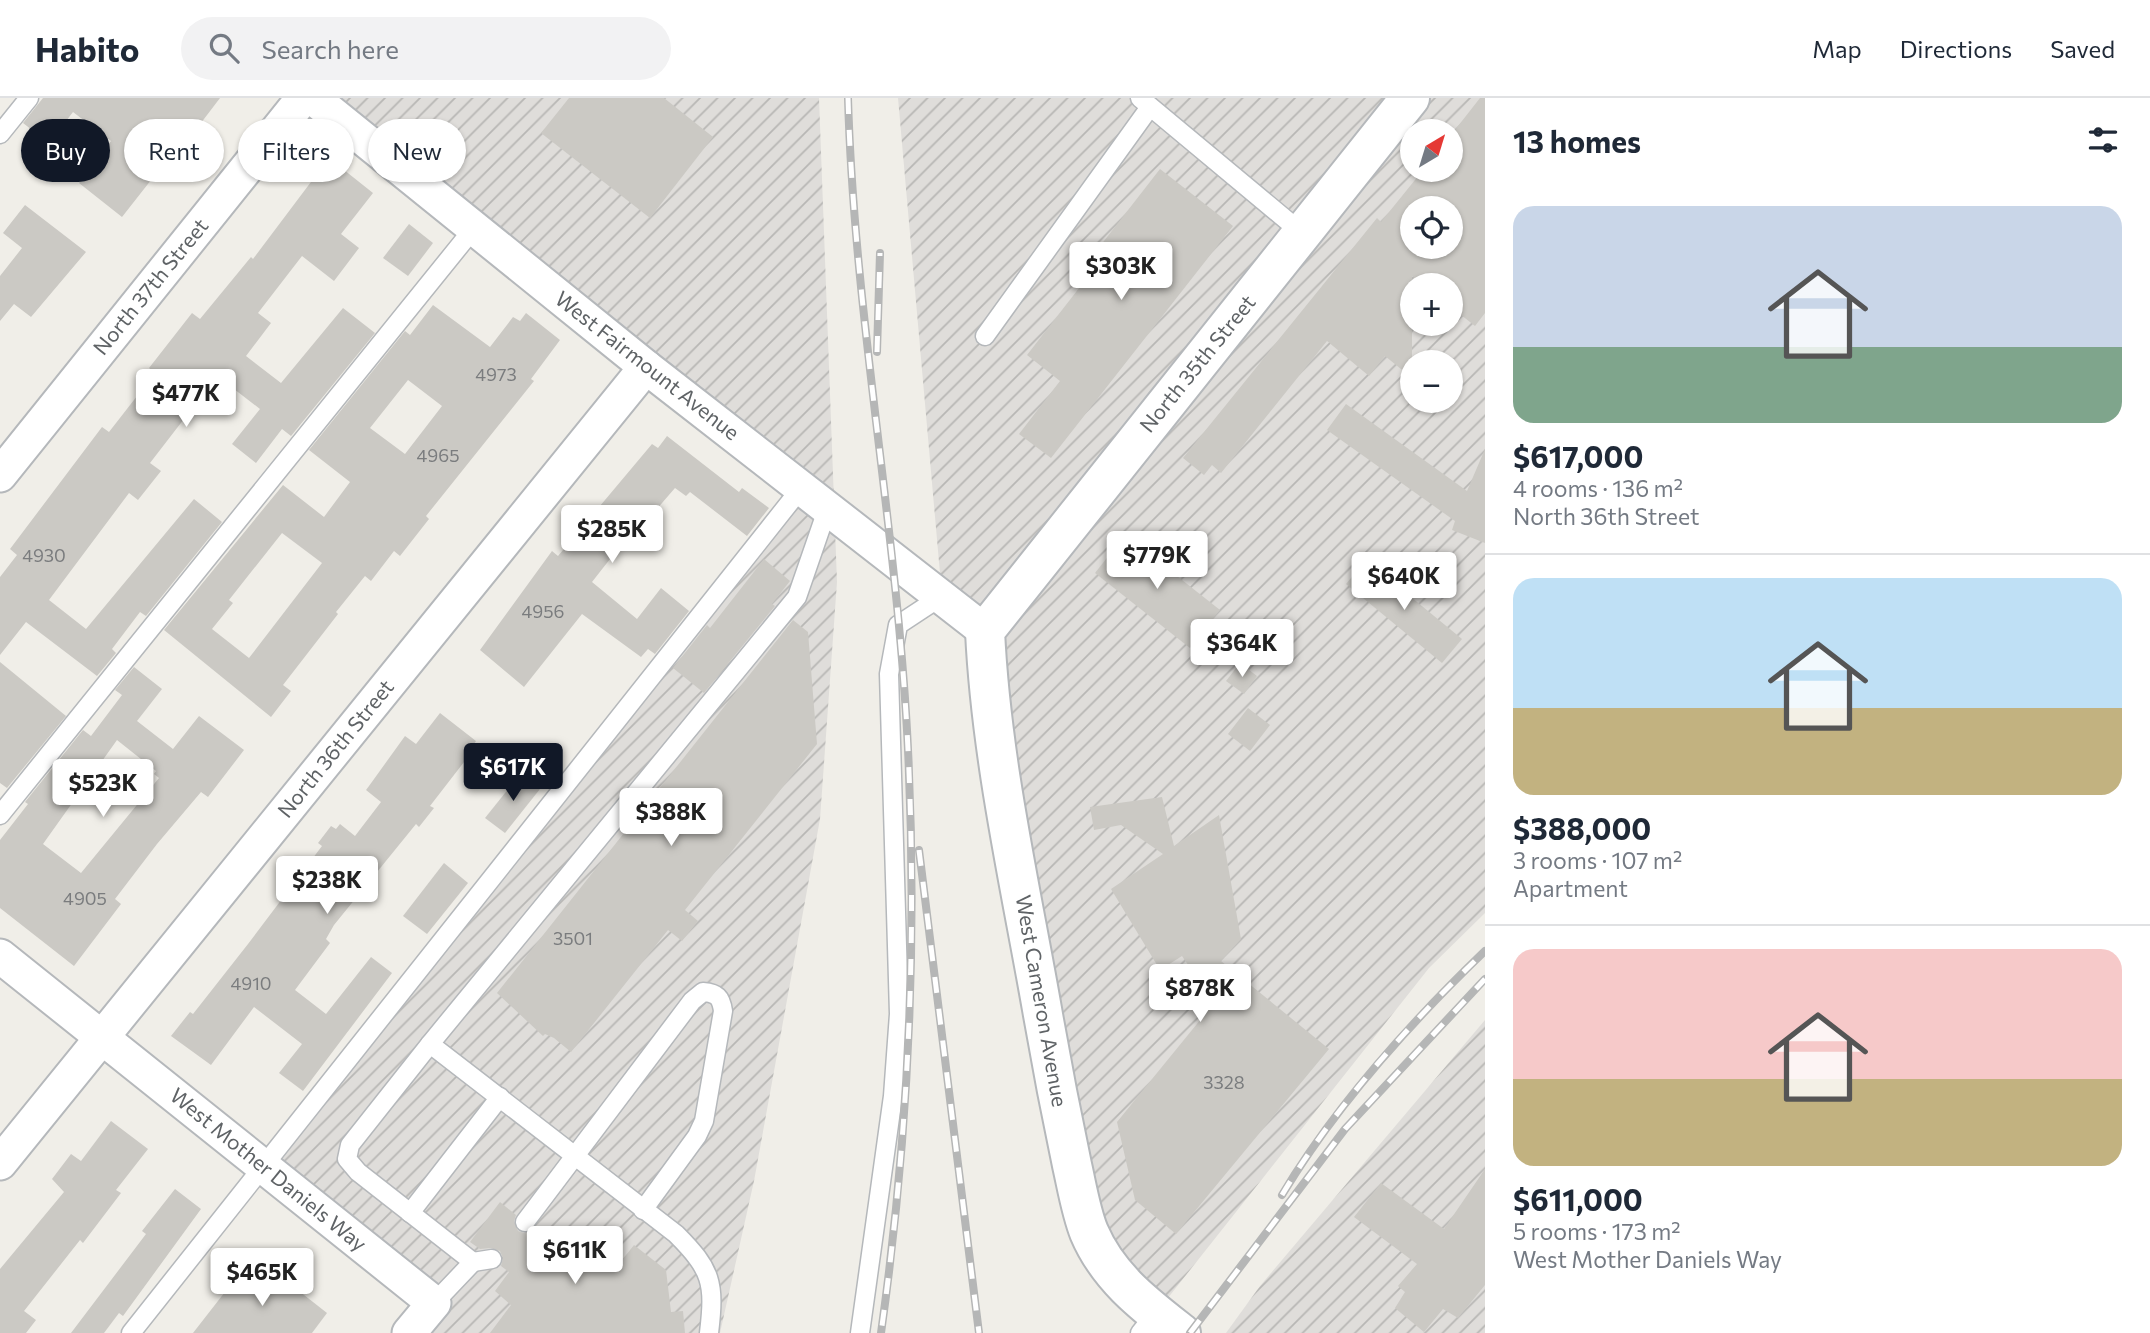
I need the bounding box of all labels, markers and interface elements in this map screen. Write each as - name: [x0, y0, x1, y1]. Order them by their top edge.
- search box: [181, 17, 671, 80]
- text: Habito: [35, 28, 139, 69]
- icon: search: [205, 29, 243, 67]
- text: Search here: [261, 33, 399, 64]
- text: Map: [1812, 34, 1862, 63]
- text: Directions: [1900, 34, 2012, 63]
- text: Saved: [2050, 34, 2115, 63]
- chip: Buy: [21, 119, 110, 182]
- chip: Rent: [124, 119, 224, 182]
- chip: Filters: [238, 119, 354, 182]
- chip: New: [368, 119, 466, 182]
- north arrow: [1400, 119, 1463, 182]
- map controls: [1400, 119, 1463, 413]
- icon: filters: [2084, 121, 2122, 159]
- text: 13 homes: [1513, 122, 1641, 159]
- button: locate: [1400, 196, 1463, 259]
- street label: North 37th Street: [87, 213, 213, 359]
- pin: $303K: [1072, 242, 1170, 302]
- text: $303K: [1085, 251, 1157, 279]
- icon: home: [1755, 251, 1881, 377]
- button: +: [1400, 273, 1463, 336]
- street label: West Fairmount Avenue: [551, 285, 745, 444]
- street label: North 35th Street: [1134, 289, 1260, 437]
- button: −: [1400, 350, 1463, 413]
- house number: 4973: [475, 363, 517, 385]
- pin: $477K: [137, 370, 235, 429]
- text: $477K: [152, 378, 220, 406]
- text: $617,000: [1513, 437, 1643, 474]
- house number: 4965: [417, 444, 460, 466]
- text: 4 rooms · 136 m²: [1513, 474, 1683, 502]
- text: North 36th Street: [1513, 502, 1699, 530]
- pin: $285K: [563, 505, 661, 565]
- text: $285K: [577, 514, 647, 542]
- pin: $779K: [1108, 532, 1206, 591]
- text: $779K: [1123, 540, 1191, 568]
- house number: 4930: [22, 544, 66, 566]
- pin: $640K: [1355, 552, 1453, 612]
- text: $640K: [1368, 561, 1440, 589]
- house number: 4956: [522, 600, 565, 622]
- pin: $364K: [1193, 620, 1291, 679]
- icon: home: [1755, 623, 1881, 749]
- text: $364K: [1207, 628, 1277, 656]
- street label: North 36th Street: [272, 674, 398, 822]
- pin: $617K: [464, 744, 562, 803]
- text: $617K: [480, 752, 546, 780]
- pin: $523K: [54, 760, 152, 819]
- text: $523K: [68, 768, 138, 796]
- pin: $388K: [622, 788, 720, 848]
- text: $388K: [635, 797, 707, 825]
- text: $388,000: [1513, 809, 1651, 846]
- text: 3 rooms · 107 m²: [1513, 846, 1682, 874]
- pin: $238K: [278, 856, 376, 916]
- text: $238K: [292, 865, 362, 893]
- text: Apartment: [1513, 874, 1628, 902]
- house number: 4905: [63, 887, 107, 909]
- street label: West Cameron Avenue: [1012, 893, 1073, 1109]
- house number: 3501: [553, 927, 593, 949]
- pin: $878K: [1151, 964, 1249, 1024]
- house number: 4910: [230, 972, 272, 994]
- text: $878K: [1165, 973, 1235, 1001]
- icon: home: [1755, 994, 1881, 1120]
- house number: 3328: [1203, 1071, 1245, 1093]
- street label: West Mother Daniels Way: [166, 1082, 372, 1256]
- text: $611,000: [1513, 1180, 1643, 1217]
- text: 5 rooms · 173 m²: [1513, 1217, 1680, 1245]
- pin: $611K: [526, 1226, 624, 1286]
- text: $611K: [543, 1235, 607, 1263]
- text: West Mother Daniels Way: [1513, 1245, 1782, 1273]
- pin: $465K: [213, 1248, 311, 1308]
- text: $465K: [227, 1257, 298, 1285]

